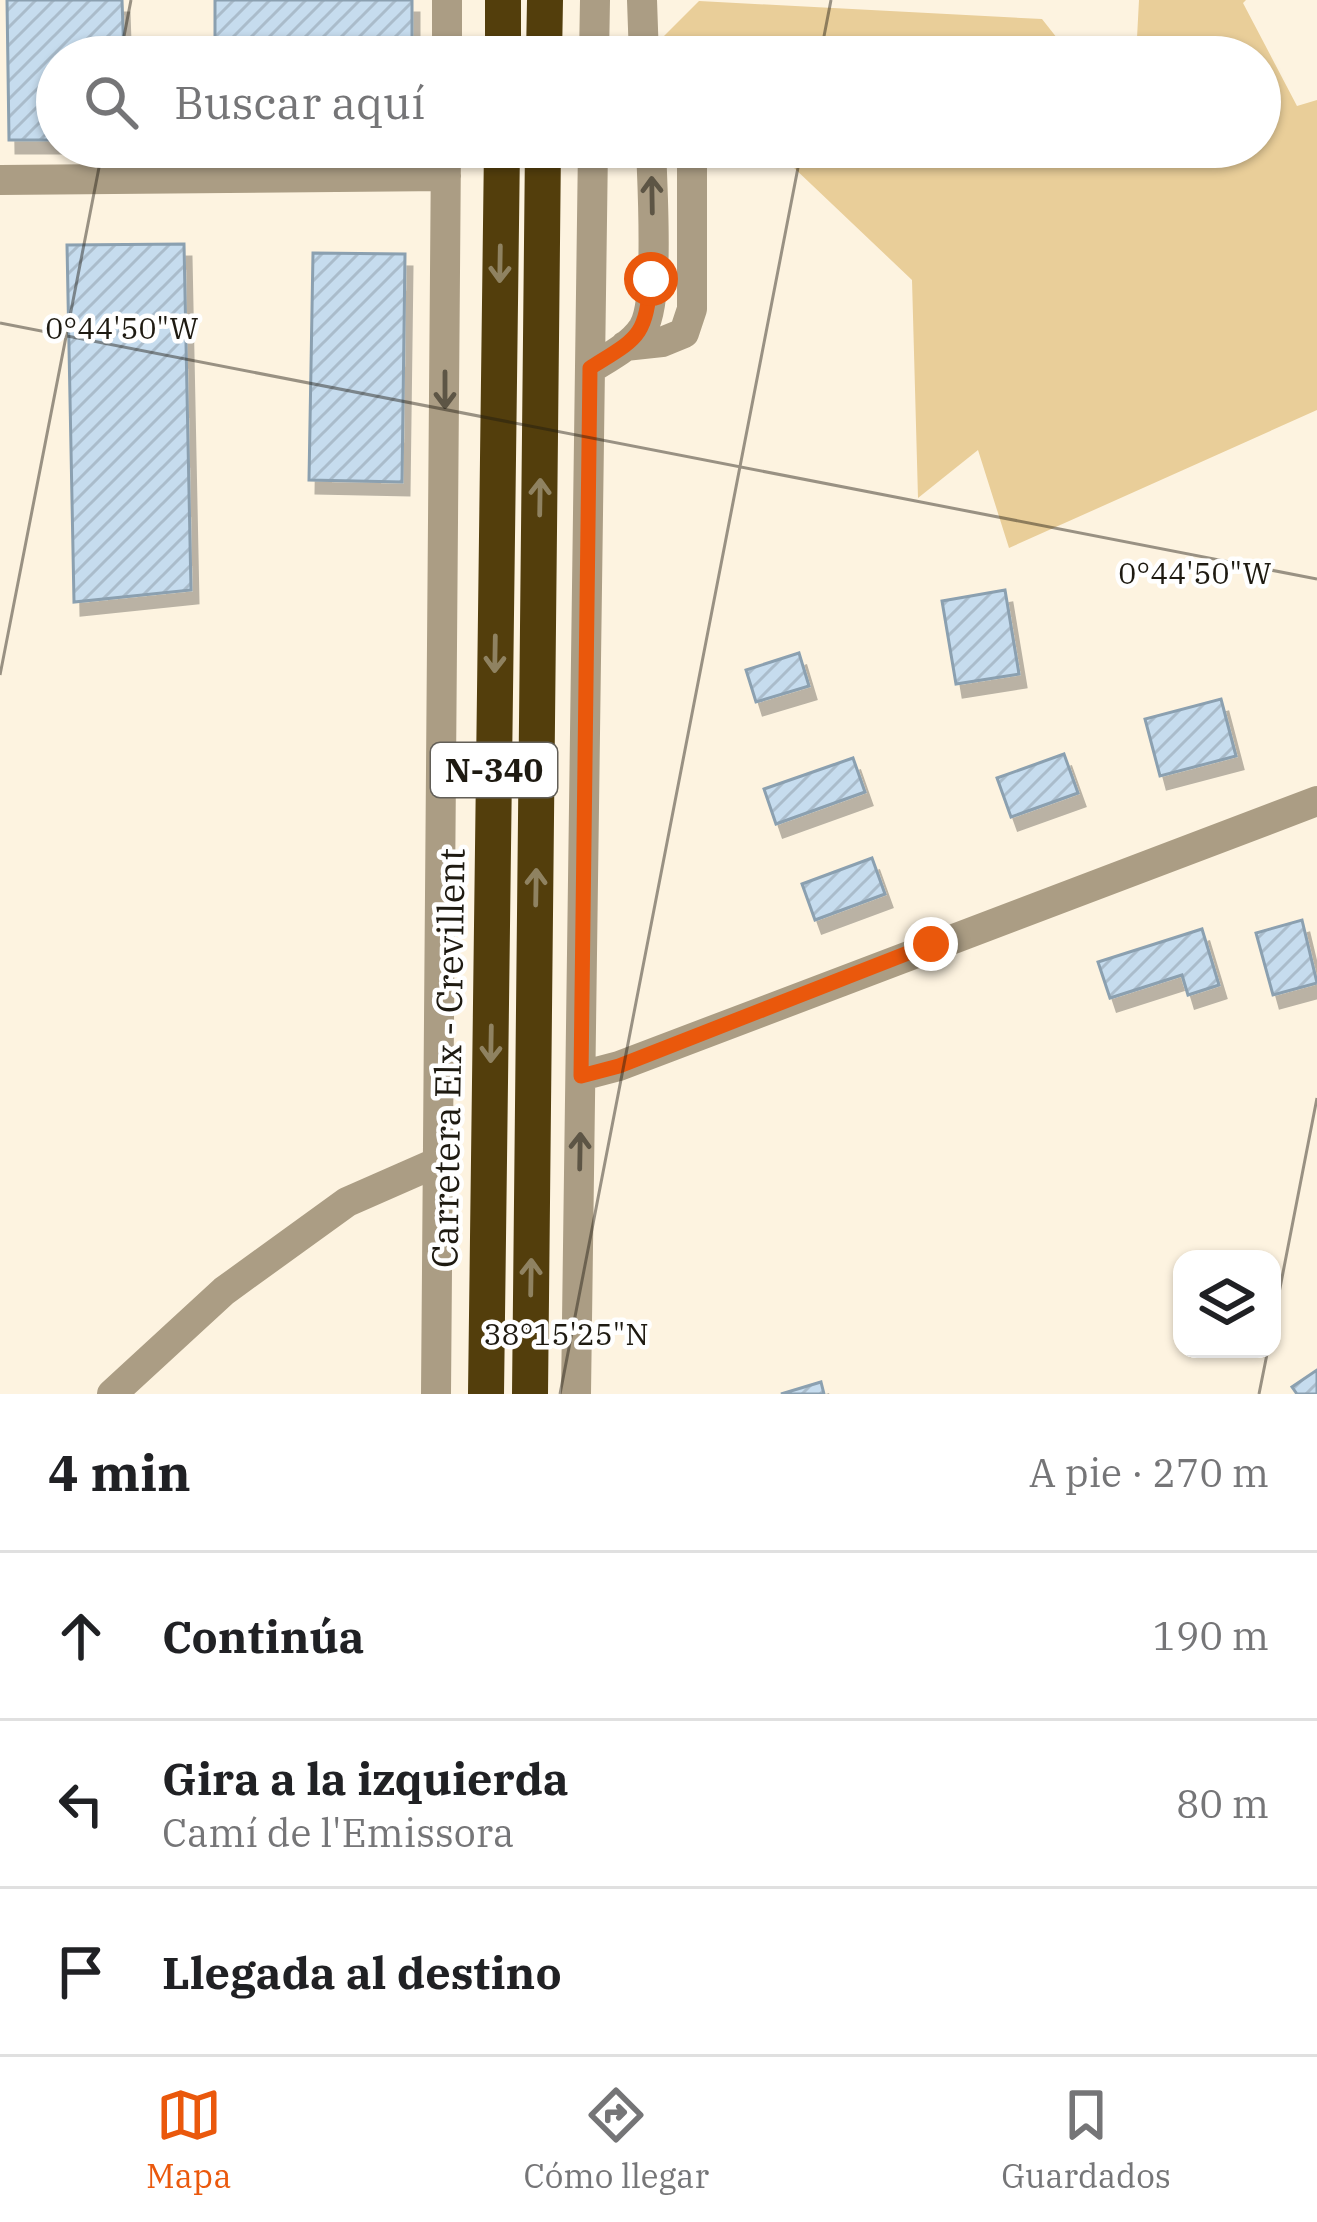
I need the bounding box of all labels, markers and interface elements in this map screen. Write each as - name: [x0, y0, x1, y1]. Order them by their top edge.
- search box: [36, 36, 1281, 168]
- icon: search: [78, 69, 144, 135]
- text: Buscar aquí: [174, 73, 425, 131]
- one-way arrow: [641, 176, 664, 215]
- one-way arrow: [489, 244, 511, 283]
- route start: [624, 252, 678, 306]
- text: 0°44'50"W: [45, 308, 199, 347]
- one-way arrow: [434, 370, 456, 409]
- one-way arrow: [528, 478, 551, 517]
- text: 0°44'50"W: [1118, 553, 1272, 592]
- one-way arrow: [484, 634, 507, 673]
- road number: N-340: [431, 743, 557, 797]
- street label: Carretera Elx - Crevillent: [420, 848, 475, 1268]
- one-way arrow: [524, 868, 547, 907]
- route end: [904, 917, 958, 971]
- one-way arrow: [479, 1024, 502, 1063]
- one-way arrow: [568, 1132, 591, 1171]
- map controls: [1173, 1250, 1281, 1358]
- button: layers: [1173, 1250, 1281, 1358]
- one-way arrow: [520, 1258, 542, 1297]
- text: 38°15'25"N: [484, 1314, 649, 1353]
- text: 4 min: [48, 1439, 191, 1505]
- text: A pie · 270 m: [1029, 1447, 1269, 1498]
- icon: ahead: [48, 1603, 114, 1669]
- text: Continúa: [162, 1607, 364, 1665]
- text: 190 m: [1153, 1610, 1269, 1661]
- text: Gira a la izquierda: [162, 1749, 569, 1807]
- icon: left: [48, 1771, 114, 1837]
- text: 80 m: [1176, 1778, 1269, 1829]
- text: Camí de l'Emissora: [162, 1807, 514, 1858]
- icon: arrive: [48, 1939, 114, 2005]
- text: Llegada al destino: [162, 1943, 562, 2001]
- tab: Mapa: [146, 2082, 231, 2197]
- tab: Cómo llegar: [524, 2082, 709, 2197]
- tab: Guardados: [1001, 2082, 1171, 2197]

